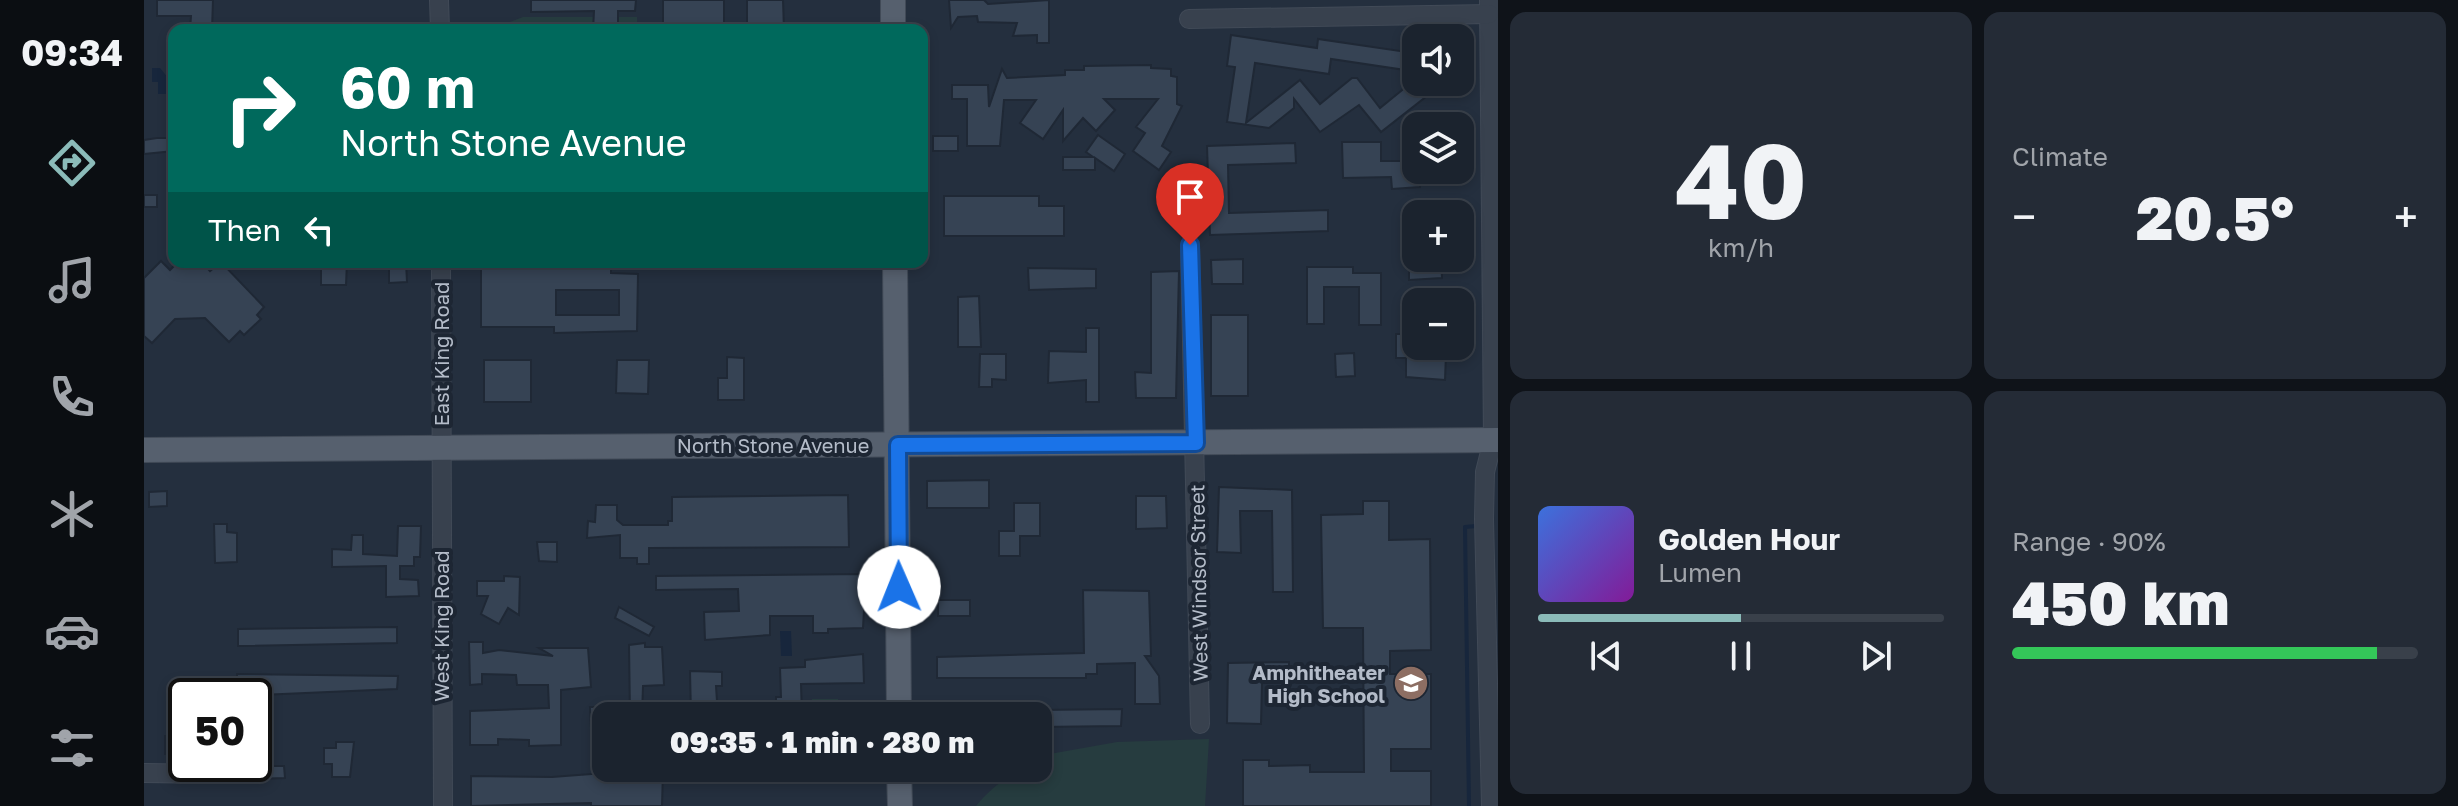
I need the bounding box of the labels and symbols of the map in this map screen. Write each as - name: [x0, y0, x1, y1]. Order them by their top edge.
- pin: [1156, 163, 1224, 245]
- street label: East King Road: [429, 282, 453, 426]
- street label: North Stone Avenue: [677, 433, 869, 457]
- street label: West Windsor Street: [1184, 484, 1212, 682]
- position arrow: [857, 545, 941, 629]
- street label: West King Road: [429, 550, 453, 702]
- place label: Amphitheater High School: [1252, 660, 1385, 707]
- school or university icon: Amphitheater High School: [1392, 664, 1430, 702]
- speed limit sign: 50: [168, 678, 272, 782]

